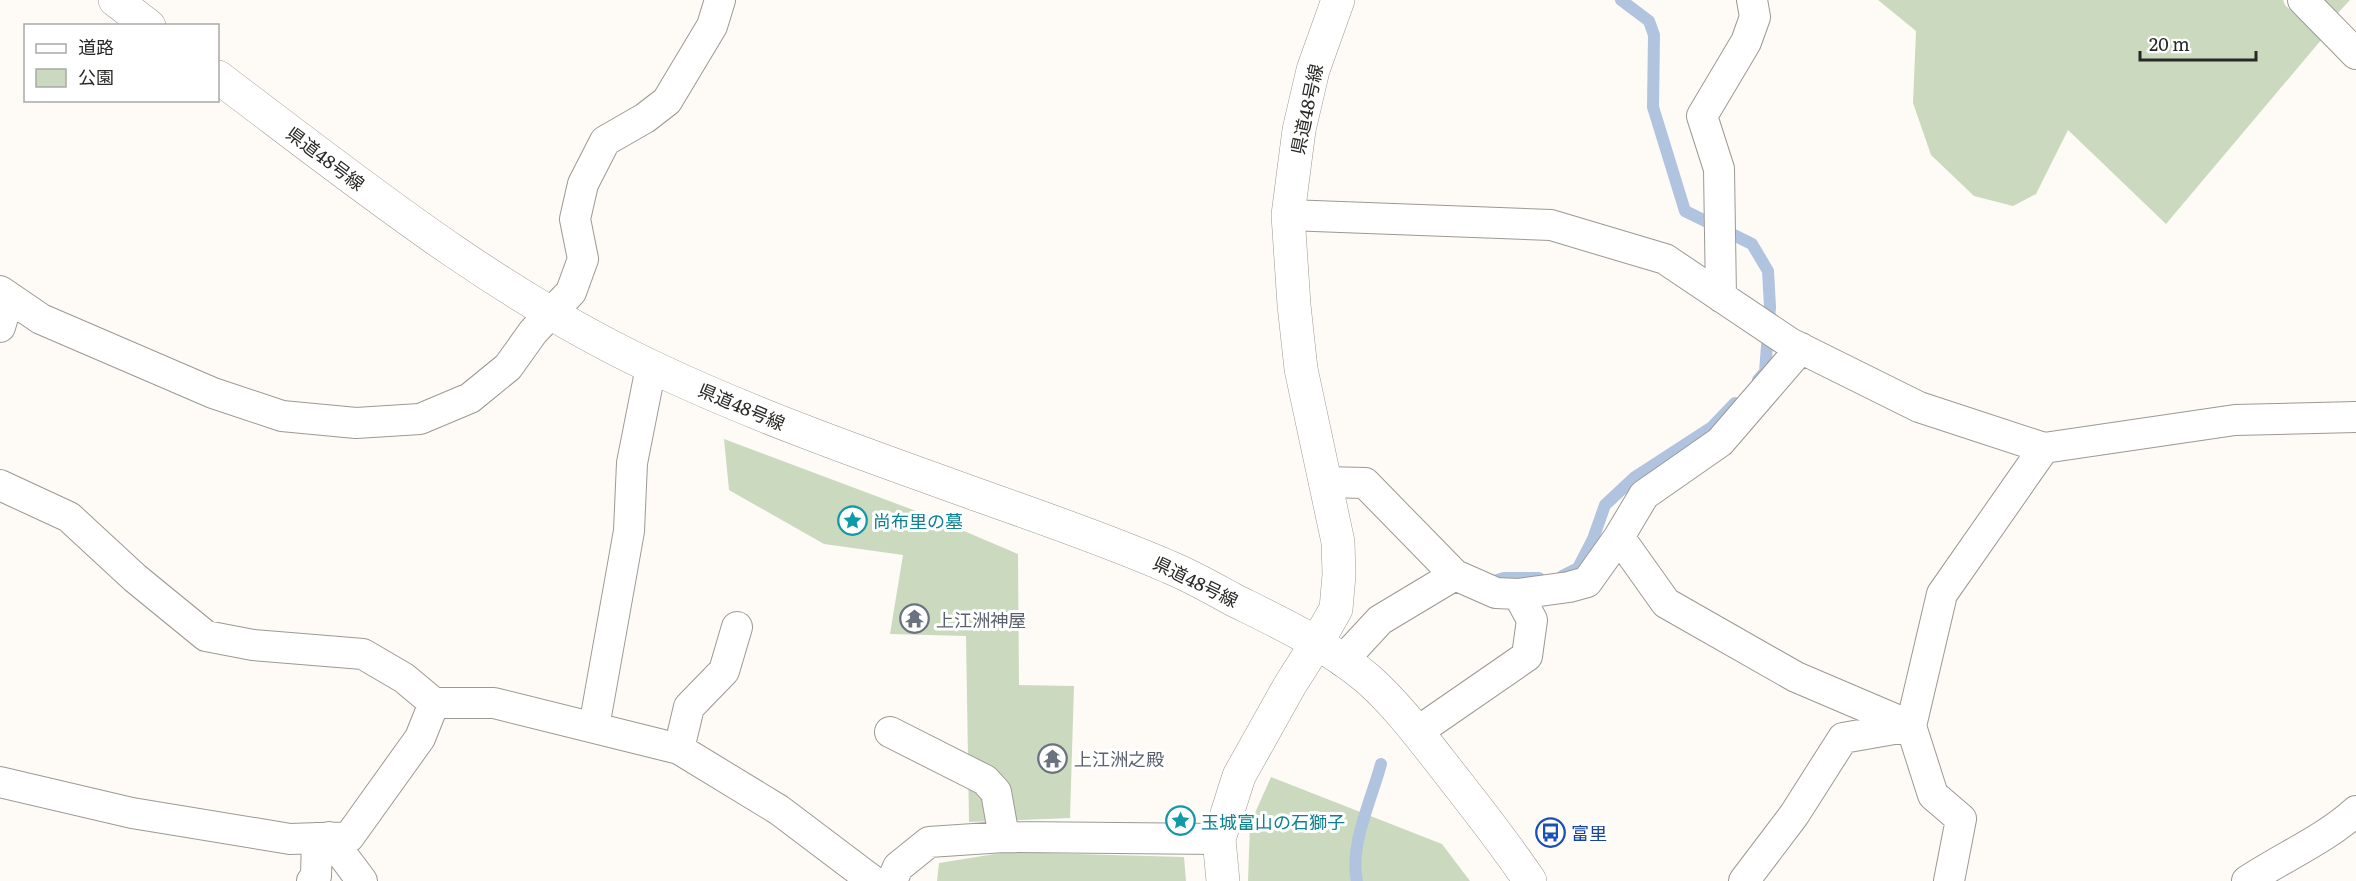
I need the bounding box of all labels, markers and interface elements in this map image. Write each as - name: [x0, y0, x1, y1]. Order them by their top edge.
- legend: [24, 24, 219, 102]
- scale bar: [2140, 24, 2256, 62]
- text: 20 m: [2149, 30, 2190, 57]
- text: 道路: [78, 33, 114, 60]
- street label: 県道48号線: [1283, 61, 1329, 157]
- text: 公園: [78, 63, 114, 90]
- street label: 県道48号線: [281, 120, 371, 196]
- street label: 県道48号線: [694, 376, 790, 436]
- place icon: 尚布里の墓: [836, 504, 868, 536]
- place label: 尚布里の墓: [873, 507, 963, 534]
- street label: 県道48号線: [1149, 549, 1243, 613]
- temple icon: 上江洲神屋: [899, 603, 931, 635]
- place label: 上江洲神屋: [936, 606, 1026, 633]
- temple icon: 上江洲之殿: [1037, 742, 1069, 774]
- place label: 上江洲之殿: [1074, 745, 1164, 772]
- place icon: 玉城富山の石獅子: [1164, 805, 1196, 837]
- place label: 玉城富山の石獅子: [1201, 808, 1345, 835]
- bus stop icon: 富里: [1534, 816, 1566, 848]
- place label: 富里: [1571, 819, 1607, 846]

